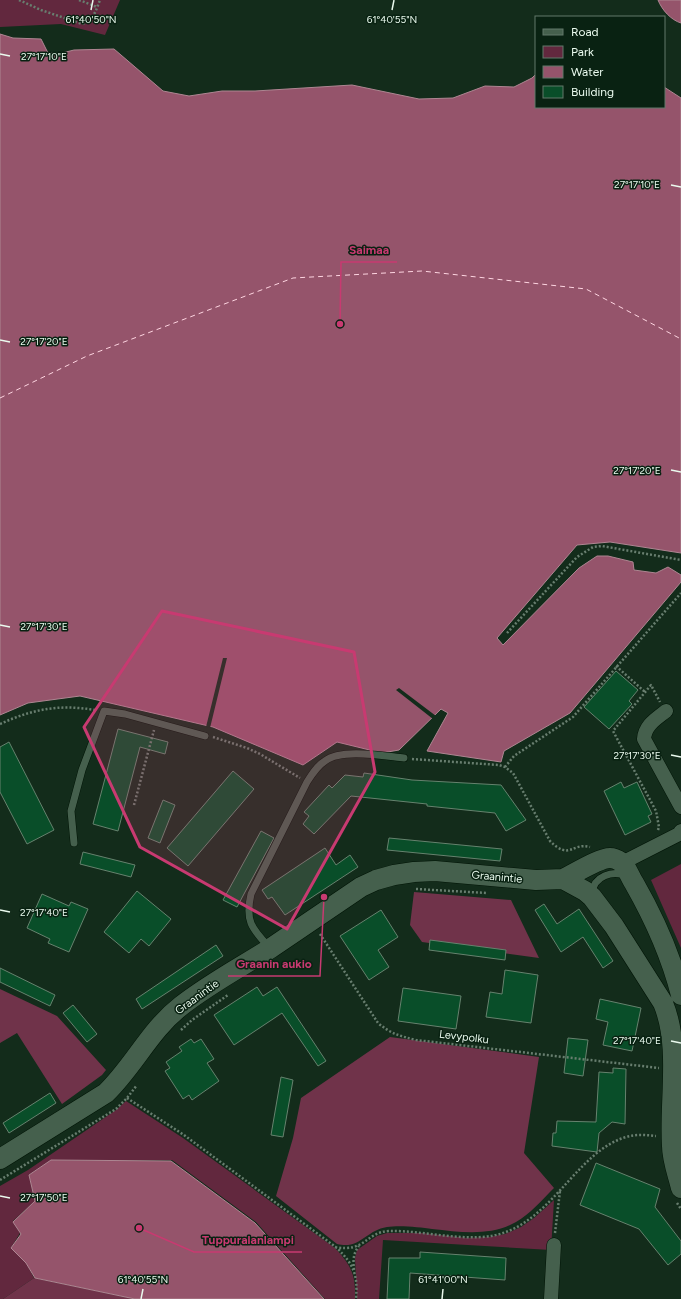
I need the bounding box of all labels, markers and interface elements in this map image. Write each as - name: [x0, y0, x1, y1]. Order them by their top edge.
- text: 61°40'50"N: [65, 13, 117, 26]
- text: 61°40'55"N: [367, 13, 417, 26]
- legend: [535, 16, 665, 108]
- text: Road: [571, 25, 599, 39]
- text: Park: [571, 45, 594, 59]
- text: 27°17'10"E: [21, 50, 67, 63]
- text: Water: [571, 65, 603, 79]
- text: Building: [571, 85, 614, 99]
- text: 27°17'10"E: [614, 178, 660, 191]
- callout: Saimaa: [341, 238, 397, 262]
- text: Saimaa: [349, 243, 389, 257]
- text: 27°17'20"E: [20, 335, 68, 348]
- text: 27°17'20"E: [613, 464, 661, 477]
- text: 27°17'30"E: [20, 620, 68, 633]
- text: 27°17'30"E: [613, 749, 661, 762]
- street label: Graanintie: [471, 868, 523, 886]
- text: 27°17'40"E: [20, 906, 68, 919]
- callout: Graanin aukio: [228, 952, 320, 976]
- text: Graanin aukio: [236, 957, 312, 971]
- street label: Graanintie: [173, 977, 221, 1017]
- street label: Levypolku: [438, 1028, 490, 1046]
- text: 27°17'40"E: [613, 1034, 661, 1047]
- text: 27°17'50"E: [20, 1191, 68, 1204]
- callout: Tuppuralanlampi: [194, 1228, 302, 1252]
- text: Tuppuralanlampi: [202, 1233, 294, 1247]
- text: 61°40'55"N: [118, 1273, 168, 1286]
- text: 61°41'00"N: [418, 1273, 468, 1286]

